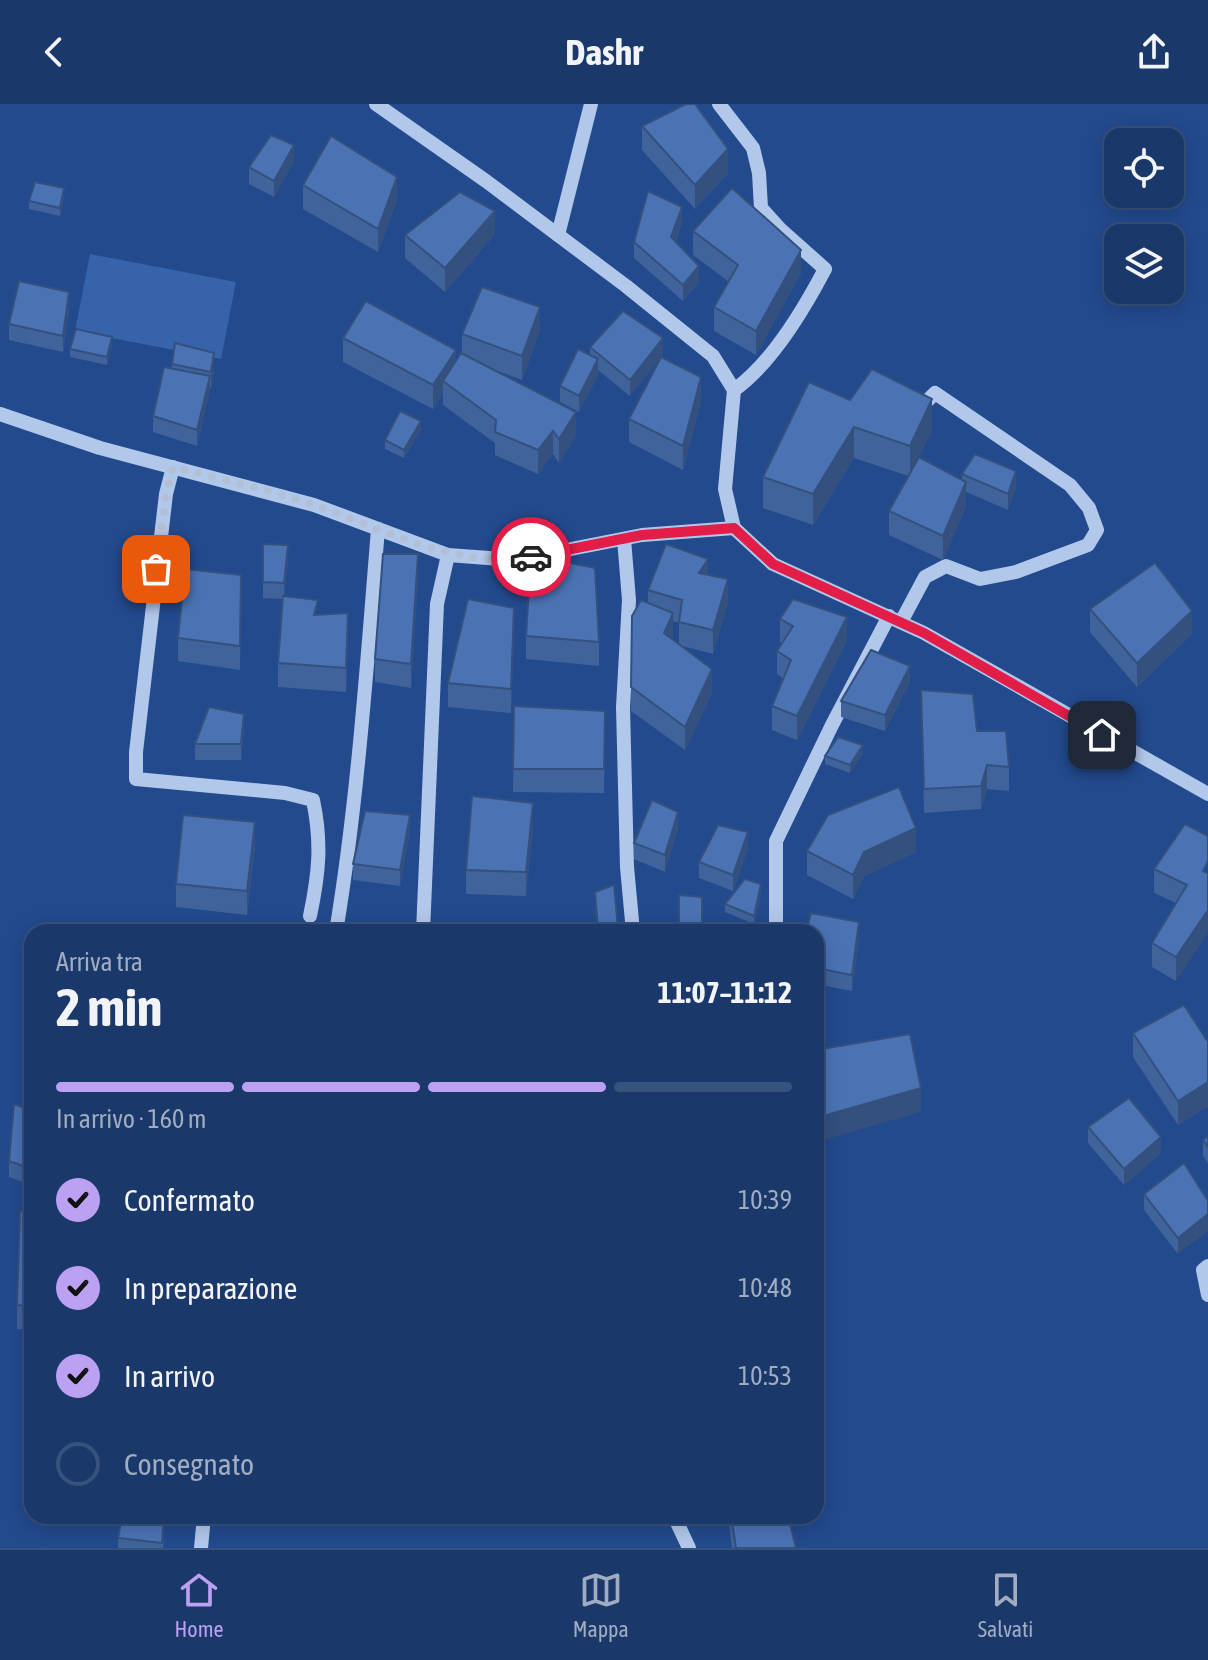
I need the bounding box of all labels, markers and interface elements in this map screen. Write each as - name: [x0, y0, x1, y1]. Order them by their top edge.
- icon: back: [32, 30, 76, 74]
- icon: share: [1132, 30, 1176, 74]
- text: Dashr: [565, 31, 643, 73]
- map controls: [1104, 128, 1184, 304]
- button: locate: [1104, 128, 1184, 208]
- button: layers: [1104, 224, 1184, 304]
- courier: [491, 517, 571, 597]
- pin: [122, 535, 190, 603]
- icon: car: [509, 535, 553, 579]
- icon: bag: [134, 547, 178, 591]
- pin: [1068, 701, 1136, 769]
- icon: home: [1080, 713, 1124, 757]
- text: Arriva tra: [56, 947, 143, 977]
- text: 11:07–11:12: [657, 975, 792, 1009]
- text: 2 min: [56, 977, 162, 1037]
- text: In arrivo · 160 m: [56, 1104, 207, 1134]
- icon: check: [56, 1178, 100, 1222]
- text: Confermato: [124, 1183, 255, 1217]
- text: 10:39: [738, 1185, 792, 1215]
- icon: check: [56, 1266, 100, 1310]
- text: In preparazione: [124, 1271, 297, 1305]
- text: 10:48: [738, 1273, 792, 1303]
- icon: check: [56, 1354, 100, 1398]
- text: In arrivo: [124, 1359, 215, 1393]
- text: 10:53: [738, 1361, 792, 1391]
- text: Consegnato: [124, 1447, 254, 1481]
- tab: Home: [175, 1568, 224, 1642]
- tab: Mappa: [573, 1568, 629, 1642]
- tab: Salvati: [978, 1568, 1033, 1642]

